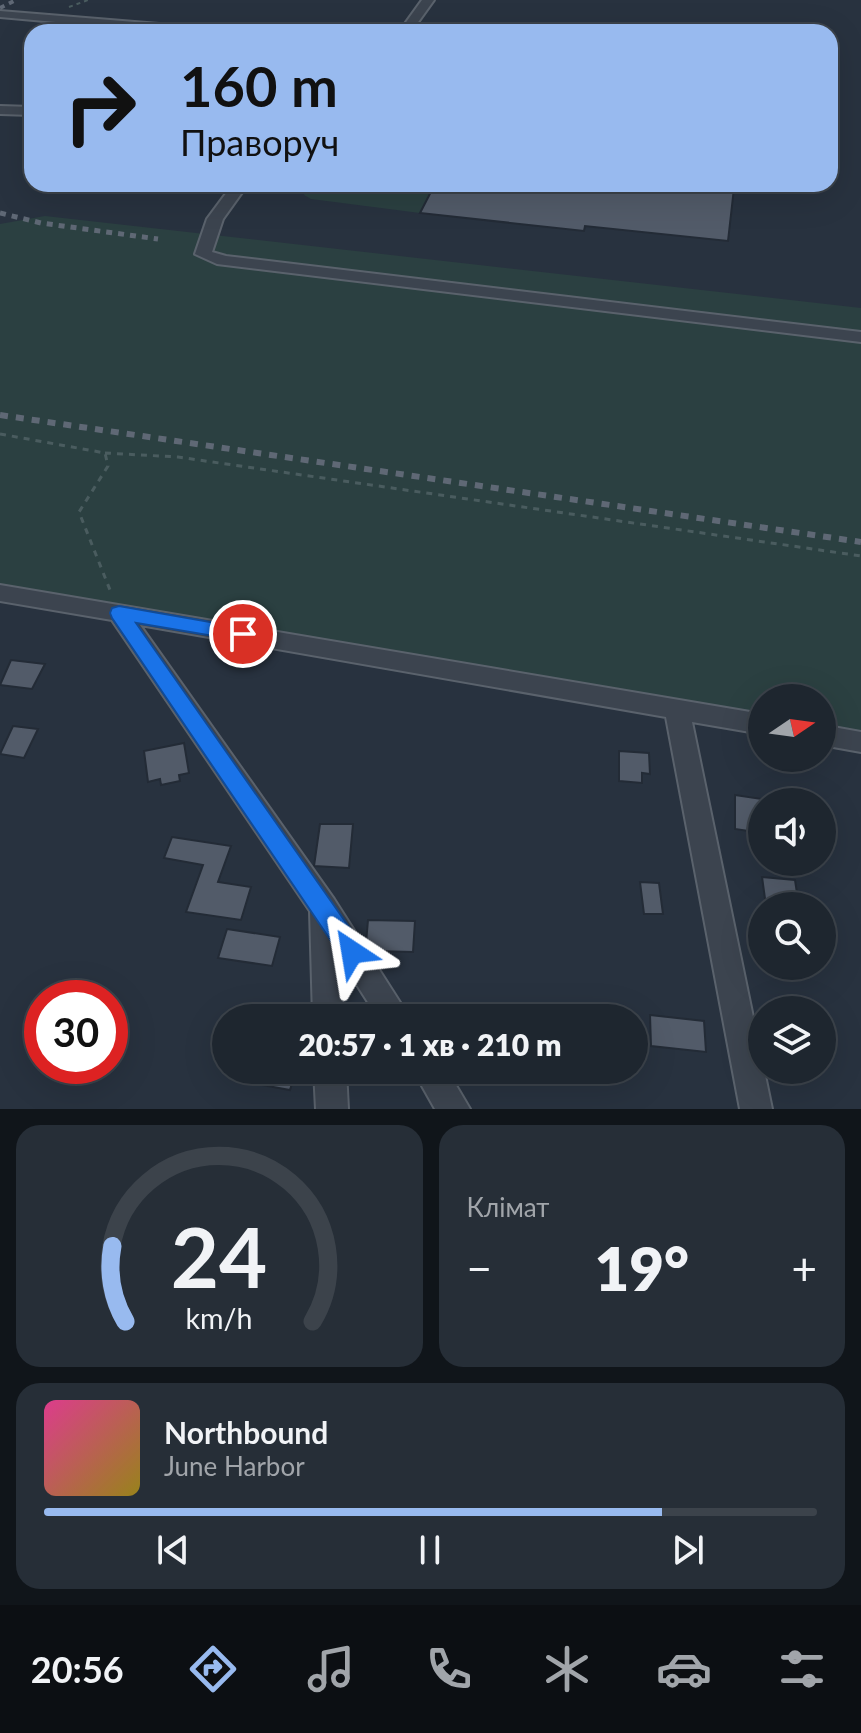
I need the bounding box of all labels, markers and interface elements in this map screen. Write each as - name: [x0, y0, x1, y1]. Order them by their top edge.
- text: 160 m: [180, 52, 338, 119]
- icon: right: [48, 56, 152, 160]
- text: Праворуч: [180, 120, 339, 164]
- pin: [209, 600, 277, 668]
- icon: arrive: [221, 612, 265, 656]
- north arrow: [748, 684, 836, 772]
- map controls: [748, 684, 836, 1084]
- button: sound: [748, 788, 836, 876]
- button: search: [748, 892, 836, 980]
- position arrow: [310, 910, 394, 994]
- speed limit sign: 30: [24, 980, 128, 1084]
- button: layers: [748, 996, 836, 1084]
- text: 20:57 · 1 хв · 210 m: [298, 1026, 562, 1062]
- text: Клімат: [467, 1191, 549, 1223]
- text: 24: [171, 1206, 268, 1306]
- text: 19°: [594, 1232, 689, 1304]
- text: −: [467, 1242, 492, 1294]
- text: +: [791, 1242, 817, 1294]
- text: km/h: [186, 1301, 253, 1335]
- text: Northbound: [164, 1414, 328, 1450]
- text: June Harbor: [164, 1450, 305, 1482]
- icon: previous: [151, 1528, 195, 1572]
- icon: pause: [408, 1528, 452, 1572]
- icon: next: [666, 1528, 710, 1572]
- icon: directions: [185, 1641, 241, 1697]
- icon: music: [303, 1641, 359, 1697]
- icon: phone: [421, 1641, 477, 1697]
- icon: climate: [539, 1641, 595, 1697]
- icon: car: [656, 1641, 712, 1697]
- icon: filters: [774, 1641, 830, 1697]
- text: 20:56: [31, 1647, 124, 1691]

